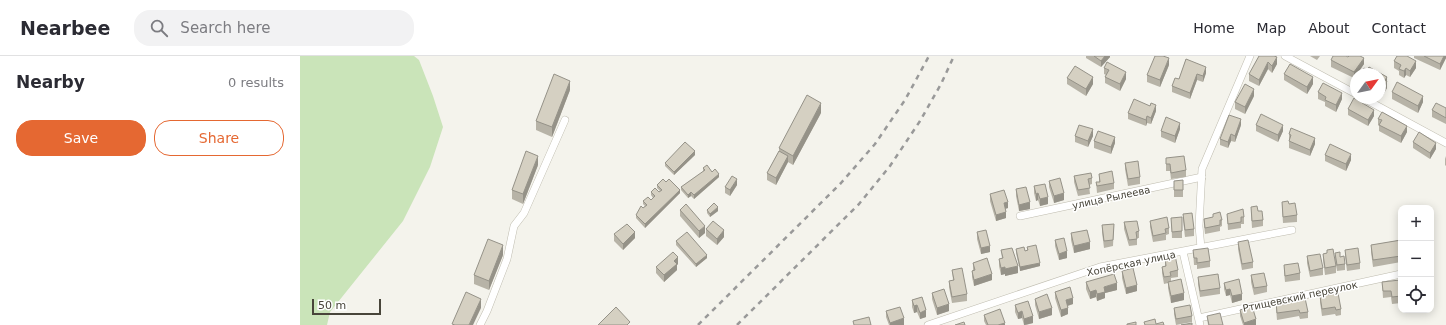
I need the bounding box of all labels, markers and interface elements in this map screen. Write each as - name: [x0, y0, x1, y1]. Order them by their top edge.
- search box: [134, 10, 414, 46]
- text: Nearbee: [20, 17, 110, 39]
- icon: search: [148, 17, 170, 39]
- text: Search here: [180, 19, 270, 37]
- text: Home: [1193, 20, 1235, 36]
- text: Map: [1257, 20, 1286, 36]
- text: About: [1308, 20, 1350, 36]
- text: Contact: [1372, 20, 1426, 36]
- north arrow: [1350, 68, 1386, 104]
- text: Nearby: [16, 72, 85, 92]
- text: 0 results: [228, 75, 284, 90]
- button: Save: [16, 120, 146, 156]
- button: Share: [154, 120, 284, 156]
- street label: улица Рылеева: [1071, 184, 1151, 211]
- map controls: [1398, 205, 1434, 313]
- button: +: [1398, 205, 1434, 241]
- button: −: [1398, 241, 1434, 277]
- street label: Хопёрская улица: [1086, 249, 1177, 278]
- button: locate: [1398, 277, 1434, 313]
- street label: Ртищевский переулок: [1242, 279, 1359, 314]
- scale bar: [312, 297, 381, 316]
- text: 50 m: [318, 299, 346, 312]

